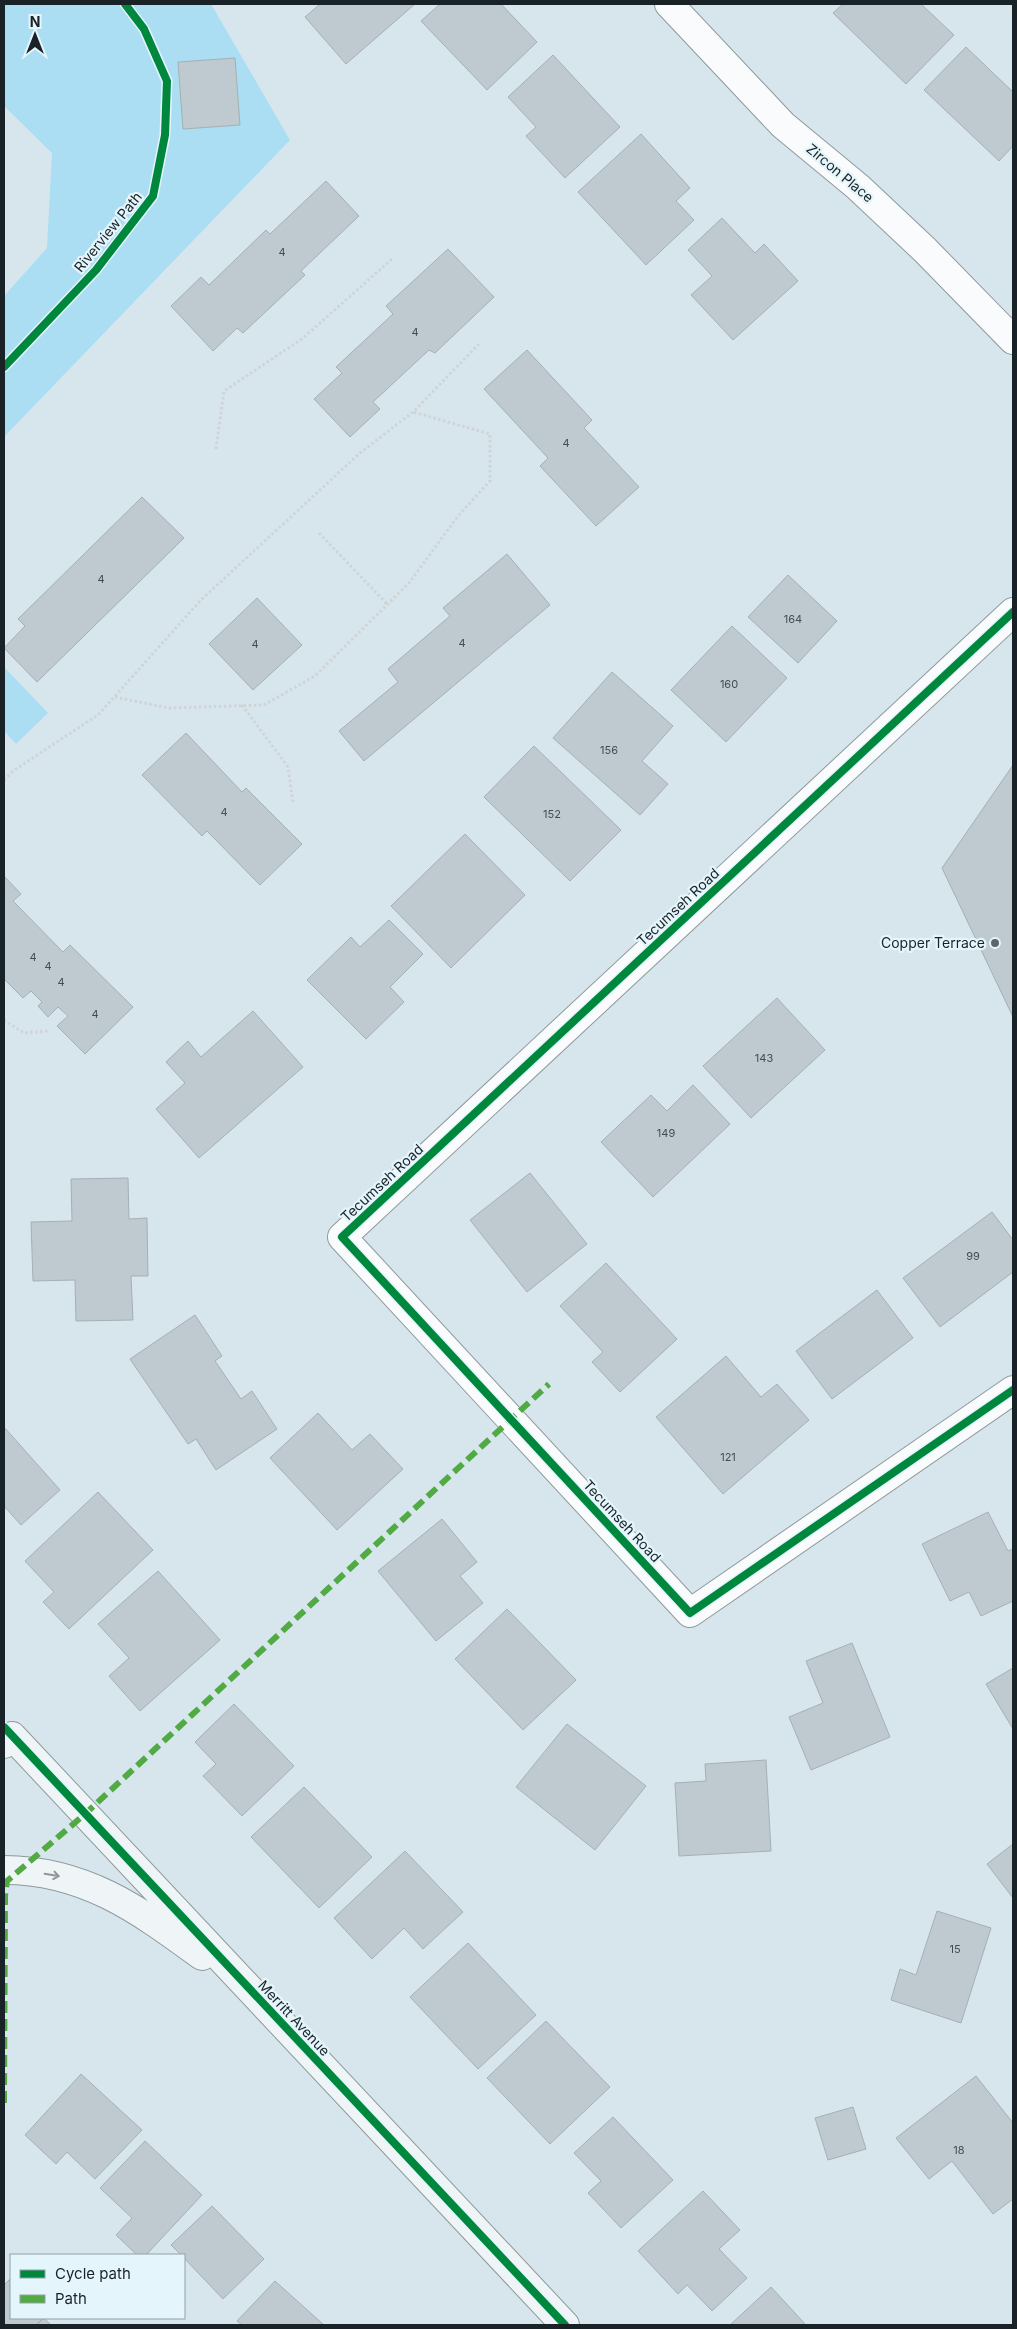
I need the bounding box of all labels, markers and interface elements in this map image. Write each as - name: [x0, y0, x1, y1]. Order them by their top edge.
- north arrow: [10, 10, 60, 60]
- text: N: [30, 13, 40, 30]
- street label: Zircon Place: [803, 140, 877, 206]
- street label: Riverview Path: [70, 188, 145, 275]
- house number: 4: [278, 245, 286, 259]
- house number: 4: [411, 325, 419, 339]
- house number: 4: [562, 436, 570, 450]
- house number: 4: [97, 572, 105, 586]
- house number: 164: [784, 612, 802, 626]
- house number: 4: [458, 636, 466, 650]
- house number: 4: [251, 637, 259, 651]
- house number: 160: [720, 677, 738, 691]
- house number: 156: [600, 743, 618, 757]
- house number: 4: [220, 805, 228, 819]
- house number: 152: [543, 807, 561, 821]
- street label: Tecumseh Road: [633, 864, 722, 949]
- place label: Copper Terrace: [881, 934, 985, 951]
- marker: Copper Terrace: [989, 937, 1001, 949]
- house number: 4: [29, 950, 37, 964]
- house number: 4: [44, 959, 52, 973]
- house number: 4: [57, 975, 65, 989]
- house number: 4: [91, 1007, 99, 1021]
- house number: 143: [755, 1051, 773, 1065]
- house number: 149: [657, 1126, 675, 1140]
- street label: Tecumseh Road: [337, 1140, 426, 1225]
- house number: 99: [966, 1249, 980, 1263]
- house number: 121: [720, 1450, 736, 1464]
- street label: Tecumseh Road: [580, 1476, 665, 1565]
- one-way arrow: [44, 1870, 60, 1880]
- house number: 15: [949, 1942, 961, 1956]
- street label: Merritt Avenue: [255, 1976, 334, 2059]
- house number: 18: [953, 2143, 965, 2157]
- legend: [10, 2254, 185, 2319]
- text: Cycle path: [55, 2264, 131, 2283]
- text: Path: [55, 2289, 87, 2308]

